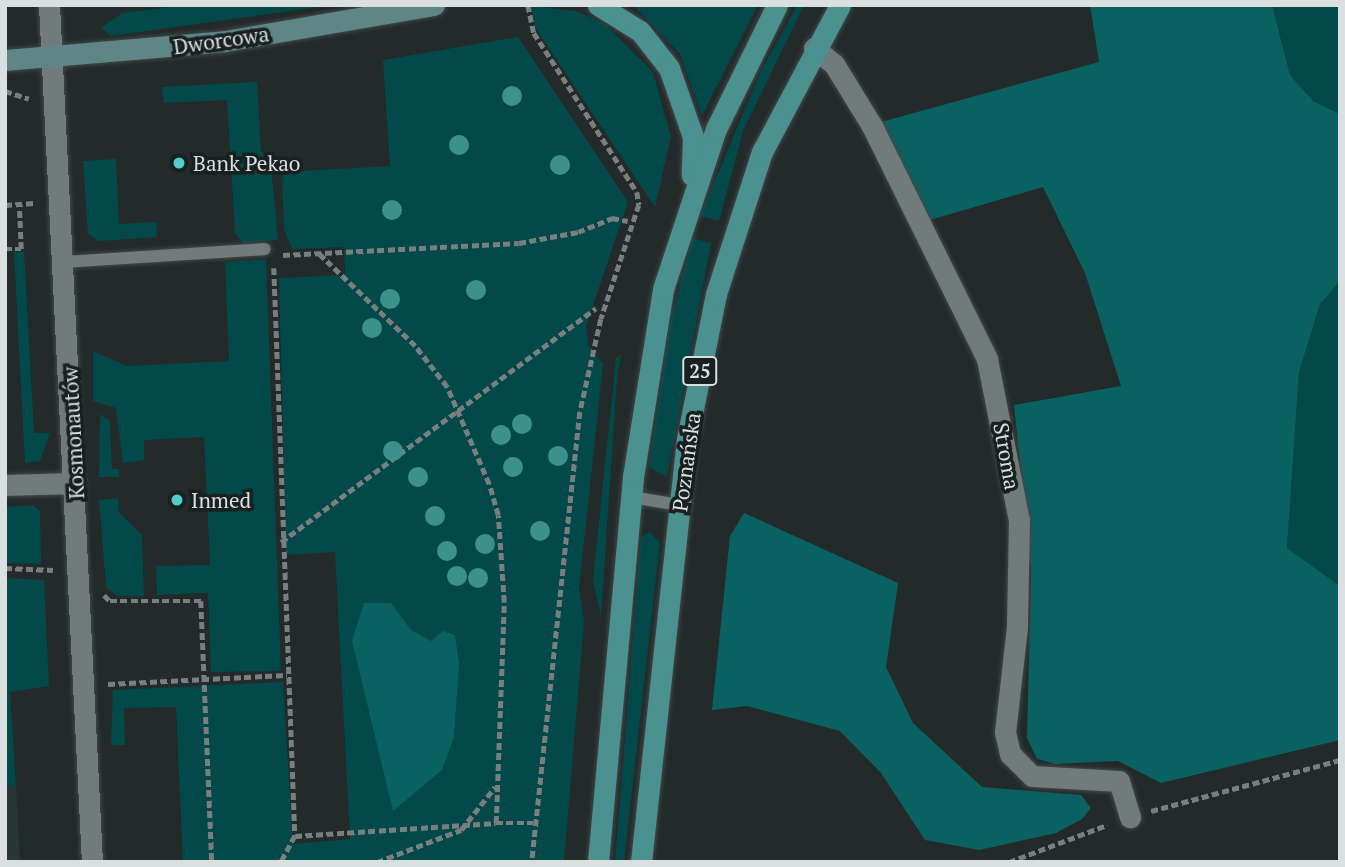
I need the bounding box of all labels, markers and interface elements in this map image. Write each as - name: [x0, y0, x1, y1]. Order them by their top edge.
- street label: Dworcowa: [172, 21, 270, 59]
- place label: Bank Pekao: [193, 150, 300, 176]
- marker: Bank Pekao: [171, 155, 187, 171]
- road number: 25: [681, 356, 719, 386]
- street label: Kosmonautów: [57, 366, 89, 500]
- street label: Poznańska: [667, 411, 705, 513]
- street label: Stroma: [989, 421, 1025, 491]
- place label: Inmed: [191, 487, 251, 513]
- marker: Inmed: [169, 492, 185, 508]

